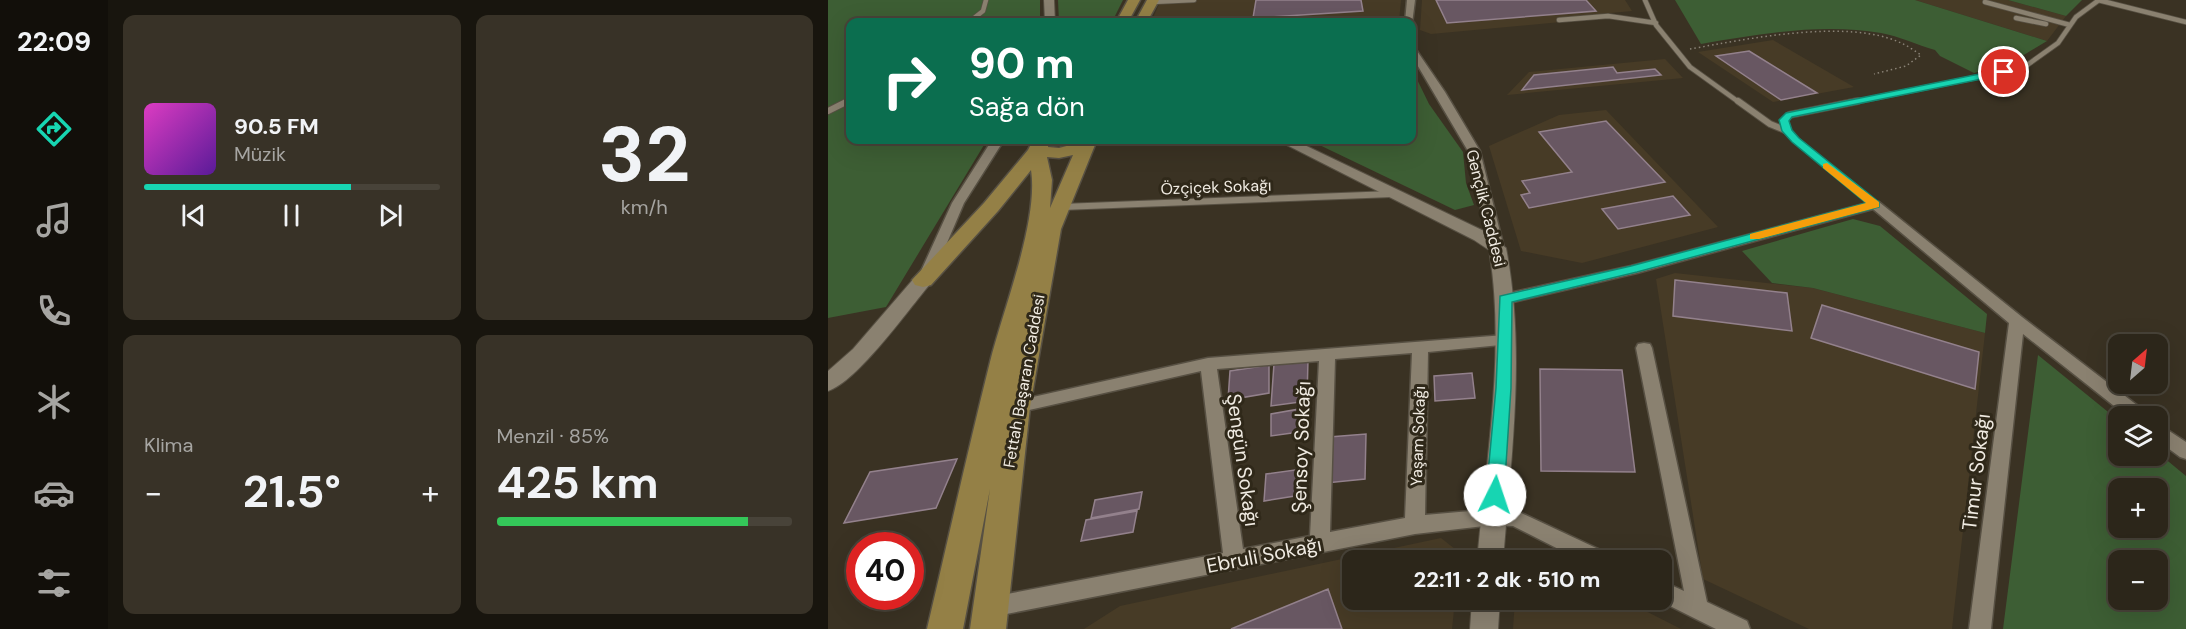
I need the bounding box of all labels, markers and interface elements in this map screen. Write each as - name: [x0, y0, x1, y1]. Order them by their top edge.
- text: 22:09: [17, 24, 91, 59]
- text: 90 m: [969, 36, 1075, 91]
- icon: right: [870, 42, 948, 120]
- pin: [1978, 46, 2029, 97]
- icon: arrive: [1987, 55, 2020, 88]
- text: Sağa dön: [969, 89, 1085, 124]
- text: 32: [598, 104, 690, 205]
- icon: directions: [33, 108, 75, 150]
- text: 90.5 FM: [234, 112, 319, 141]
- text: Müzik: [234, 141, 286, 167]
- street label: Gençlik Caddesi: [1461, 147, 1511, 269]
- street label: Özçiçek Sokağı: [1160, 175, 1272, 199]
- text: km/h: [621, 194, 668, 220]
- icon: music: [33, 199, 75, 241]
- icon: previous: [177, 199, 210, 232]
- icon: pause: [275, 199, 308, 232]
- icon: next: [374, 199, 407, 232]
- icon: phone: [33, 290, 75, 332]
- street label: Fettah Başaran Caddesi: [998, 293, 1050, 469]
- north arrow: [2108, 334, 2168, 394]
- map controls: [2108, 334, 2168, 610]
- icon: climate: [33, 381, 75, 423]
- street label: Şensoy Sokağı: [1286, 381, 1316, 513]
- street label: Yaşam Sokağı: [1406, 386, 1430, 486]
- street label: Şengün Sokağı: [1221, 392, 1265, 528]
- button: layers: [2108, 406, 2168, 466]
- street label: Timur Sokağı: [1956, 412, 1996, 532]
- text: Menzil · 85%: [497, 423, 609, 449]
- text: Klima: [144, 432, 193, 458]
- text: 425 km: [497, 453, 659, 512]
- text: 21.5°: [243, 462, 341, 521]
- position arrow: [1463, 463, 1527, 527]
- text: −: [144, 471, 162, 514]
- text: +: [421, 471, 439, 514]
- icon: car: [33, 472, 75, 514]
- button: +: [2108, 478, 2168, 538]
- street label: Ebruli Sokağı: [1204, 531, 1324, 579]
- speed limit sign: 40: [846, 532, 924, 610]
- button: −: [2108, 550, 2168, 610]
- icon: filters: [33, 562, 75, 604]
- text: 22:11 · 2 dk · 510 m: [1414, 565, 1600, 594]

